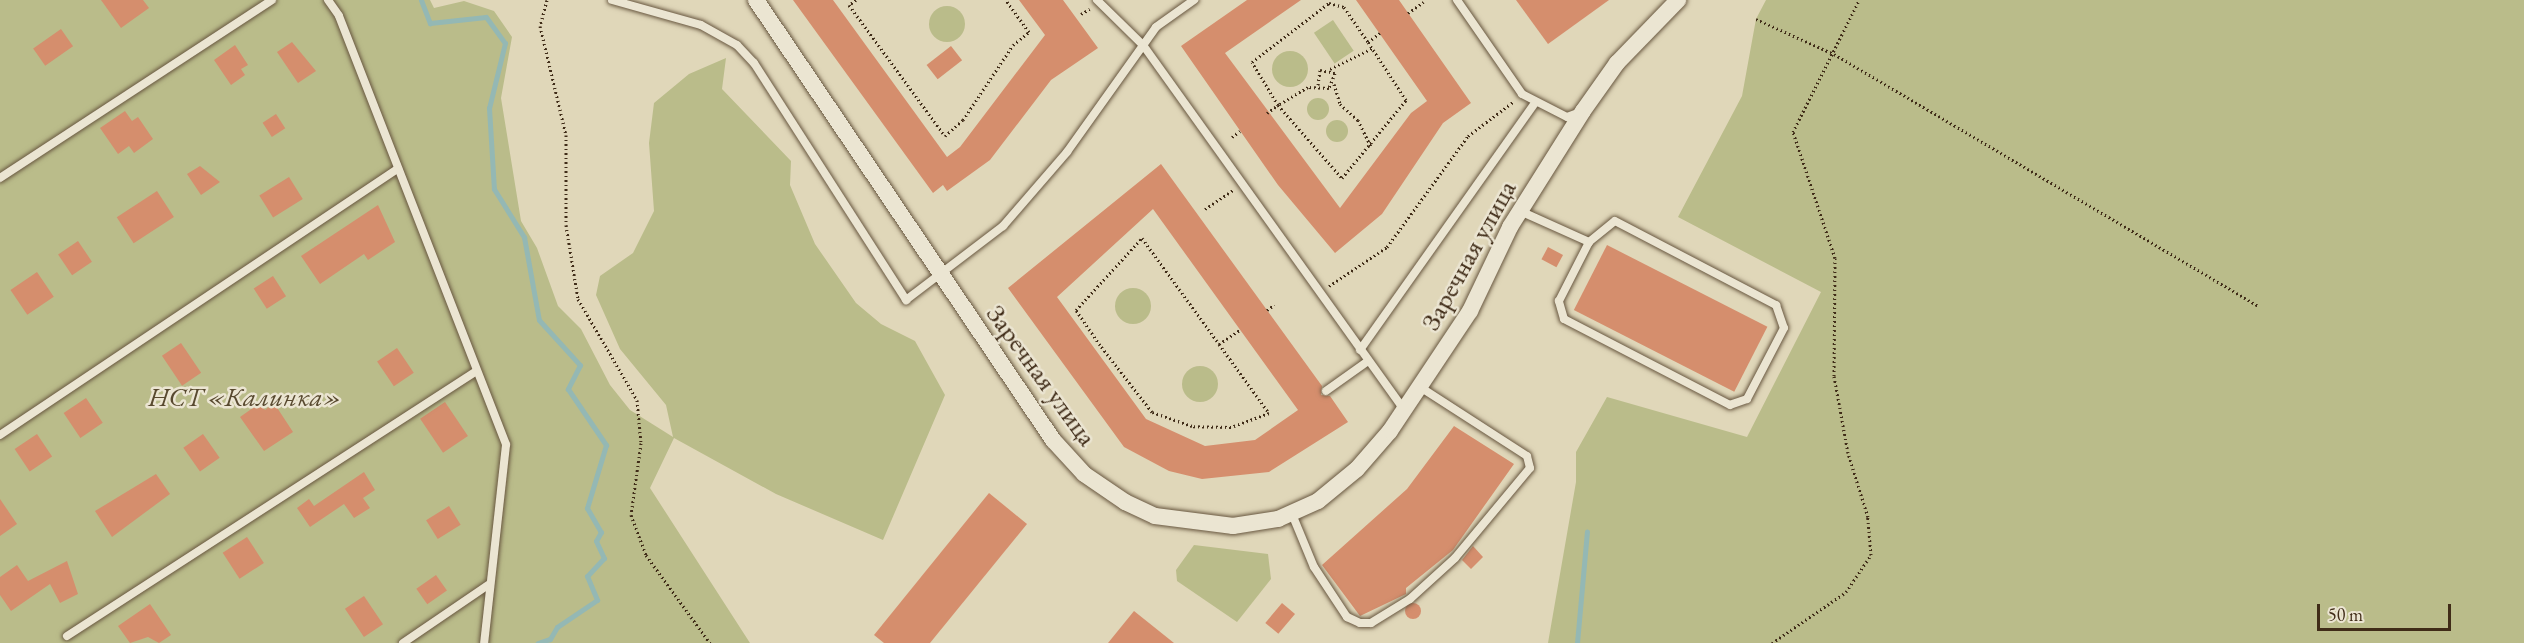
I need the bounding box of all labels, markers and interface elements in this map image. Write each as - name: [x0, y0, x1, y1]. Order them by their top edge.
- street label: Заречная улица: [1413, 174, 1523, 336]
- street label: Заречная улица: [980, 298, 1104, 452]
- park label: НСТ «Калинка»: [148, 381, 342, 413]
- scale bar: [2320, 592, 2454, 630]
- text: 50 m: [2328, 603, 2363, 626]

